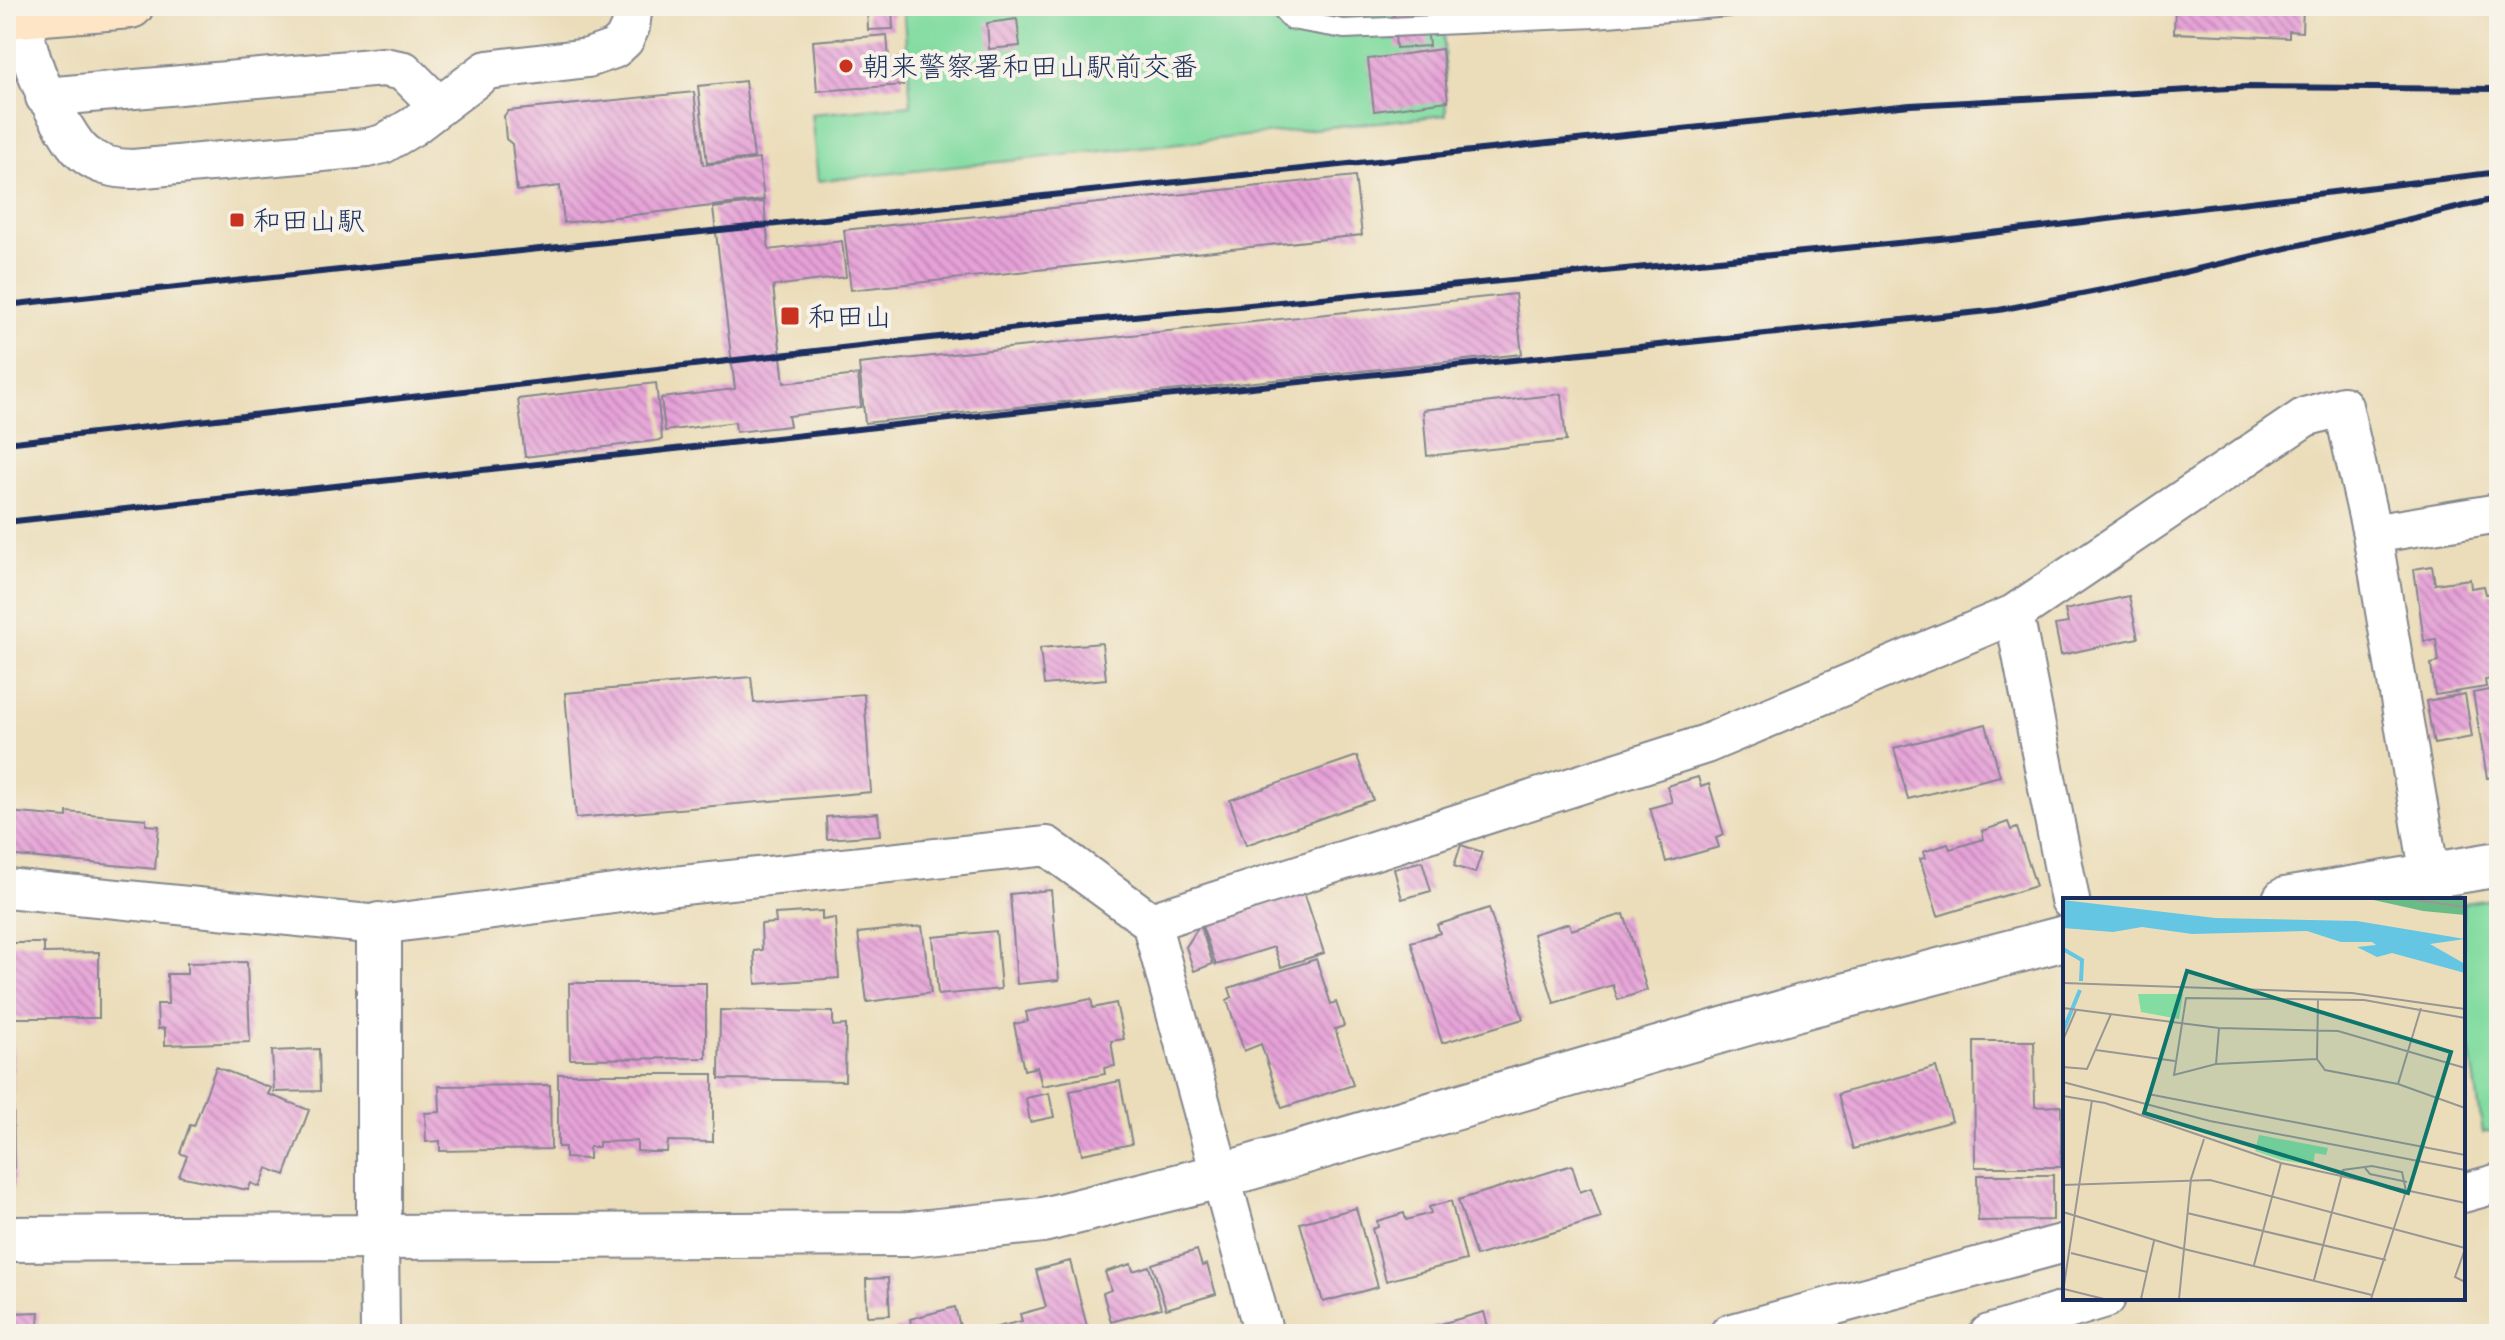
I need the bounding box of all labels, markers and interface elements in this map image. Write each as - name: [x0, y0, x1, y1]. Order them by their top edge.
- place label: 朝来警察署和田山駅前交番: [862, 43, 1198, 86]
- marker: 朝来警察署和田山駅前交番: [837, 57, 855, 75]
- place label: 和田山駅: [253, 197, 365, 240]
- marker: 和田山駅: [228, 211, 246, 229]
- place label: 和田山: [808, 293, 892, 336]
- marker: 和田山: [779, 305, 801, 327]
- inset map: [2063, 898, 2465, 1300]

